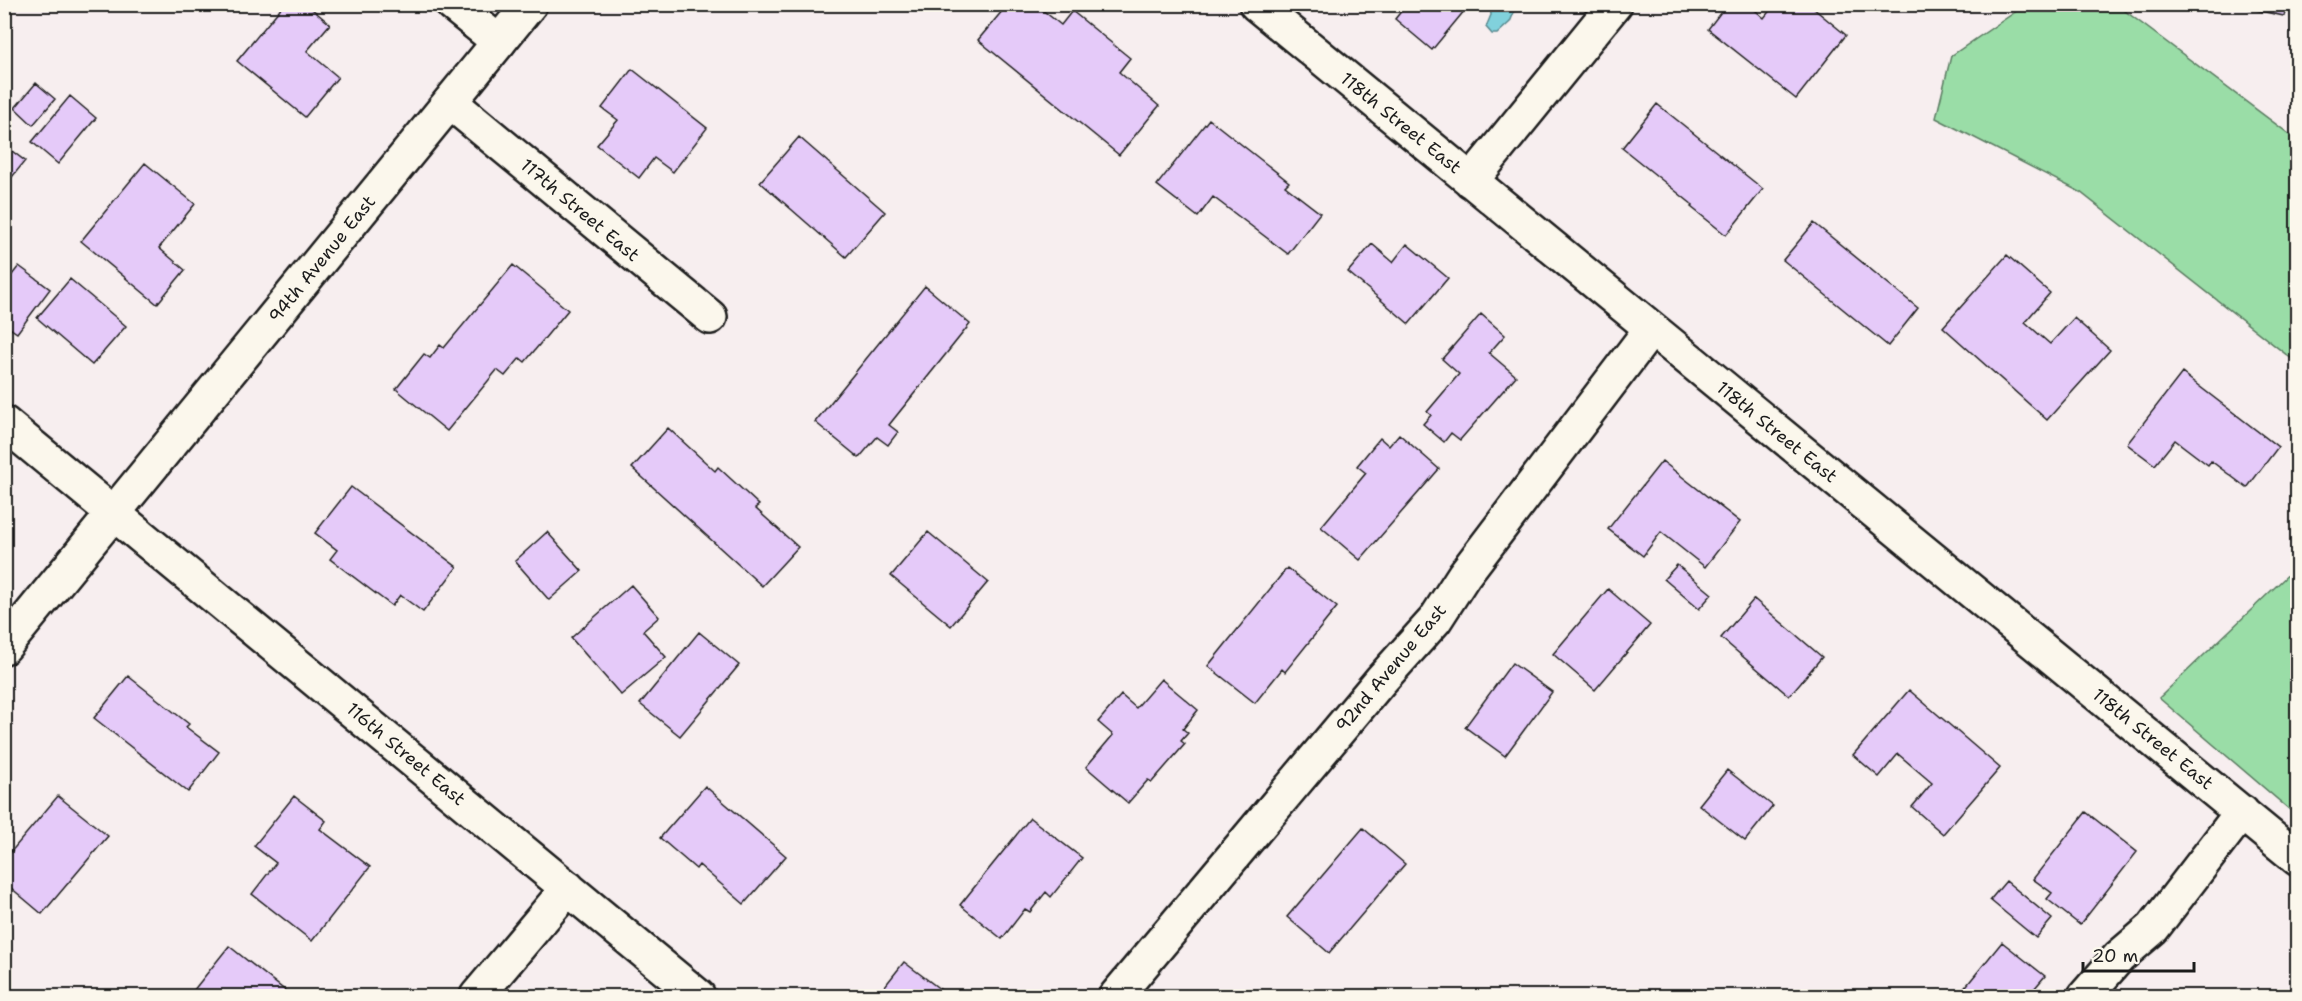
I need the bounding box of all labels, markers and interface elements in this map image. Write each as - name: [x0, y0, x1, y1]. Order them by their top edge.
- street label: 118th Street East: [1336, 67, 1467, 179]
- street label: 117th Street East: [515, 153, 645, 267]
- street label: 94th Avenue East: [263, 190, 381, 328]
- street label: 118th Street East: [1712, 376, 1843, 488]
- street label: 92nd Avenue East: [1330, 599, 1452, 737]
- street label: 118th Street East: [2088, 683, 2219, 795]
- street label: 116th Street East: [341, 697, 471, 811]
- scale bar: [2083, 935, 2194, 973]
- text: 20 m: [2092, 944, 2138, 968]

